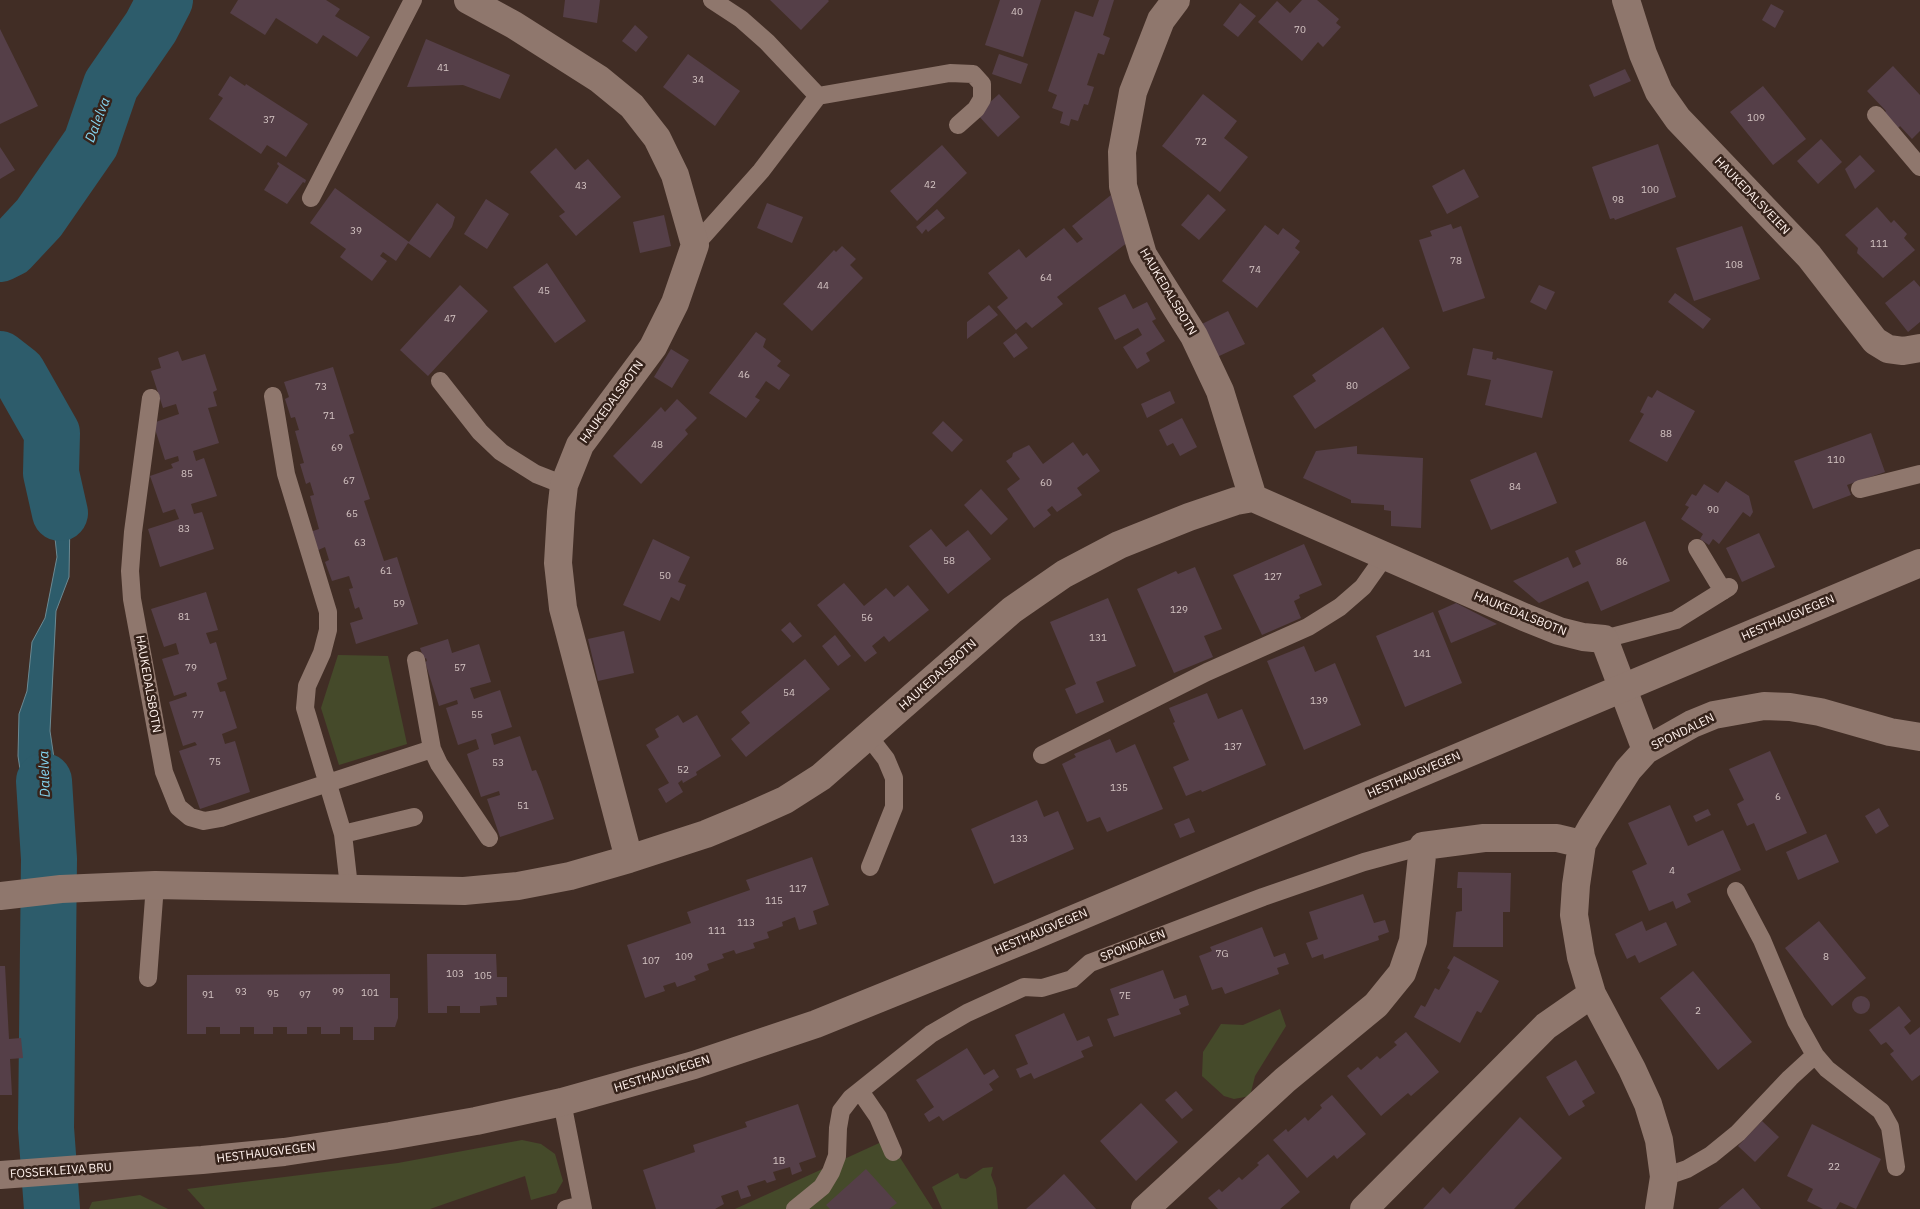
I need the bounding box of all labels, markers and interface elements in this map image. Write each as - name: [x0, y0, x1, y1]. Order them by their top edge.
- house number: 40: [1011, 6, 1023, 18]
- house number: 70: [1294, 24, 1306, 36]
- house number: 41: [437, 62, 449, 74]
- house number: 34: [692, 74, 704, 86]
- water label: Dalelva: [82, 95, 114, 145]
- house number: 109: [1747, 112, 1765, 124]
- house number: 37: [263, 114, 275, 126]
- house number: 72: [1195, 136, 1207, 148]
- street label: HAUKEDALSVEIEN: [1711, 154, 1793, 238]
- house number: 42: [924, 179, 936, 191]
- house number: 43: [575, 180, 587, 192]
- house number: 100: [1641, 184, 1659, 196]
- house number: 98: [1612, 194, 1624, 206]
- house number: 39: [350, 225, 362, 237]
- house number: 111: [1870, 238, 1888, 250]
- street label: HAUKEDALSBOTN: [1136, 246, 1200, 338]
- house number: 78: [1450, 255, 1462, 267]
- house number: 108: [1725, 259, 1743, 271]
- house number: 74: [1249, 264, 1261, 276]
- house number: 64: [1040, 272, 1052, 284]
- house number: 44: [817, 280, 829, 292]
- house number: 45: [538, 285, 550, 297]
- house number: 47: [444, 313, 456, 325]
- street label: HAUKEDALSBOTN: [577, 358, 647, 446]
- house number: 46: [738, 369, 750, 381]
- house number: 80: [1346, 380, 1358, 392]
- house number: 73: [315, 381, 327, 393]
- house number: 71: [323, 410, 335, 422]
- house number: 88: [1660, 428, 1672, 440]
- house number: 48: [651, 439, 663, 451]
- house number: 69: [331, 442, 343, 454]
- house number: 110: [1827, 454, 1845, 466]
- house number: 85: [181, 468, 193, 480]
- house number: 67: [343, 475, 355, 487]
- house number: 60: [1040, 477, 1052, 489]
- house number: 84: [1509, 481, 1521, 493]
- house number: 90: [1707, 504, 1719, 516]
- house number: 65: [346, 508, 358, 520]
- house number: 83: [178, 523, 190, 535]
- house number: 63: [354, 537, 366, 549]
- house number: 58: [943, 555, 955, 567]
- house number: 86: [1616, 556, 1628, 568]
- house number: 61: [380, 565, 392, 577]
- house number: 50: [659, 570, 671, 582]
- house number: 127: [1264, 571, 1282, 583]
- street label: HAUKEDALSBOTN: [1472, 589, 1568, 639]
- street label: HESTHAUGVEGEN: [1739, 592, 1837, 644]
- house number: 59: [393, 598, 405, 610]
- house number: 129: [1170, 604, 1188, 616]
- house number: 81: [178, 611, 190, 623]
- house number: 56: [861, 612, 873, 624]
- house number: 131: [1089, 632, 1107, 644]
- street label: HAUKEDALSBOTN: [132, 634, 164, 734]
- street label: HAUKEDALSBOTN: [896, 637, 980, 713]
- house number: 141: [1413, 648, 1431, 660]
- house number: 79: [185, 662, 197, 674]
- house number: 57: [454, 662, 466, 674]
- house number: 54: [783, 687, 795, 699]
- house number: 139: [1310, 695, 1328, 707]
- house number: 77: [192, 709, 204, 721]
- house number: 55: [471, 709, 483, 721]
- street label: SPONDALEN: [1649, 711, 1717, 753]
- house number: 137: [1224, 741, 1242, 753]
- street label: HESTHAUGVEGEN: [1365, 749, 1463, 801]
- water label: Dalelva: [36, 750, 54, 798]
- house number: 75: [209, 756, 221, 768]
- house number: 53: [492, 757, 504, 769]
- house number: 52: [677, 764, 689, 776]
- house number: 135: [1110, 782, 1128, 794]
- house number: 6: [1775, 791, 1781, 803]
- house number: 51: [517, 800, 529, 812]
- house number: 133: [1010, 833, 1028, 845]
- house number: 4: [1669, 865, 1675, 877]
- house number: 117: [789, 883, 807, 895]
- house number: 115: [765, 895, 783, 907]
- street label: HESTHAUGVEGEN: [992, 906, 1090, 958]
- house number: 113: [737, 917, 755, 929]
- house number: 111: [708, 925, 726, 937]
- street label: SPONDALEN: [1099, 927, 1167, 965]
- house number: 7G: [1216, 948, 1228, 960]
- house number: 109: [675, 951, 693, 963]
- house number: 8: [1823, 951, 1829, 963]
- house number: 107: [642, 955, 660, 967]
- house number: 103: [446, 968, 464, 980]
- house number: 105: [474, 970, 492, 982]
- house number: 93: [235, 986, 247, 998]
- house number: 99: [332, 986, 344, 998]
- house number: 101: [361, 987, 379, 999]
- house number: 95: [267, 988, 279, 1000]
- house number: 91: [202, 989, 214, 1001]
- house number: 97: [299, 989, 311, 1001]
- house number: 7E: [1119, 990, 1131, 1002]
- house number: 2: [1695, 1005, 1701, 1017]
- street label: HESTHAUGVEGEN: [612, 1053, 712, 1095]
- street label: HESTHAUGVEGEN: [216, 1140, 316, 1166]
- house number: 1B: [773, 1155, 785, 1167]
- street label: FOSSEKLEIVA BRU: [10, 1160, 112, 1182]
- house number: 22: [1828, 1161, 1840, 1173]

